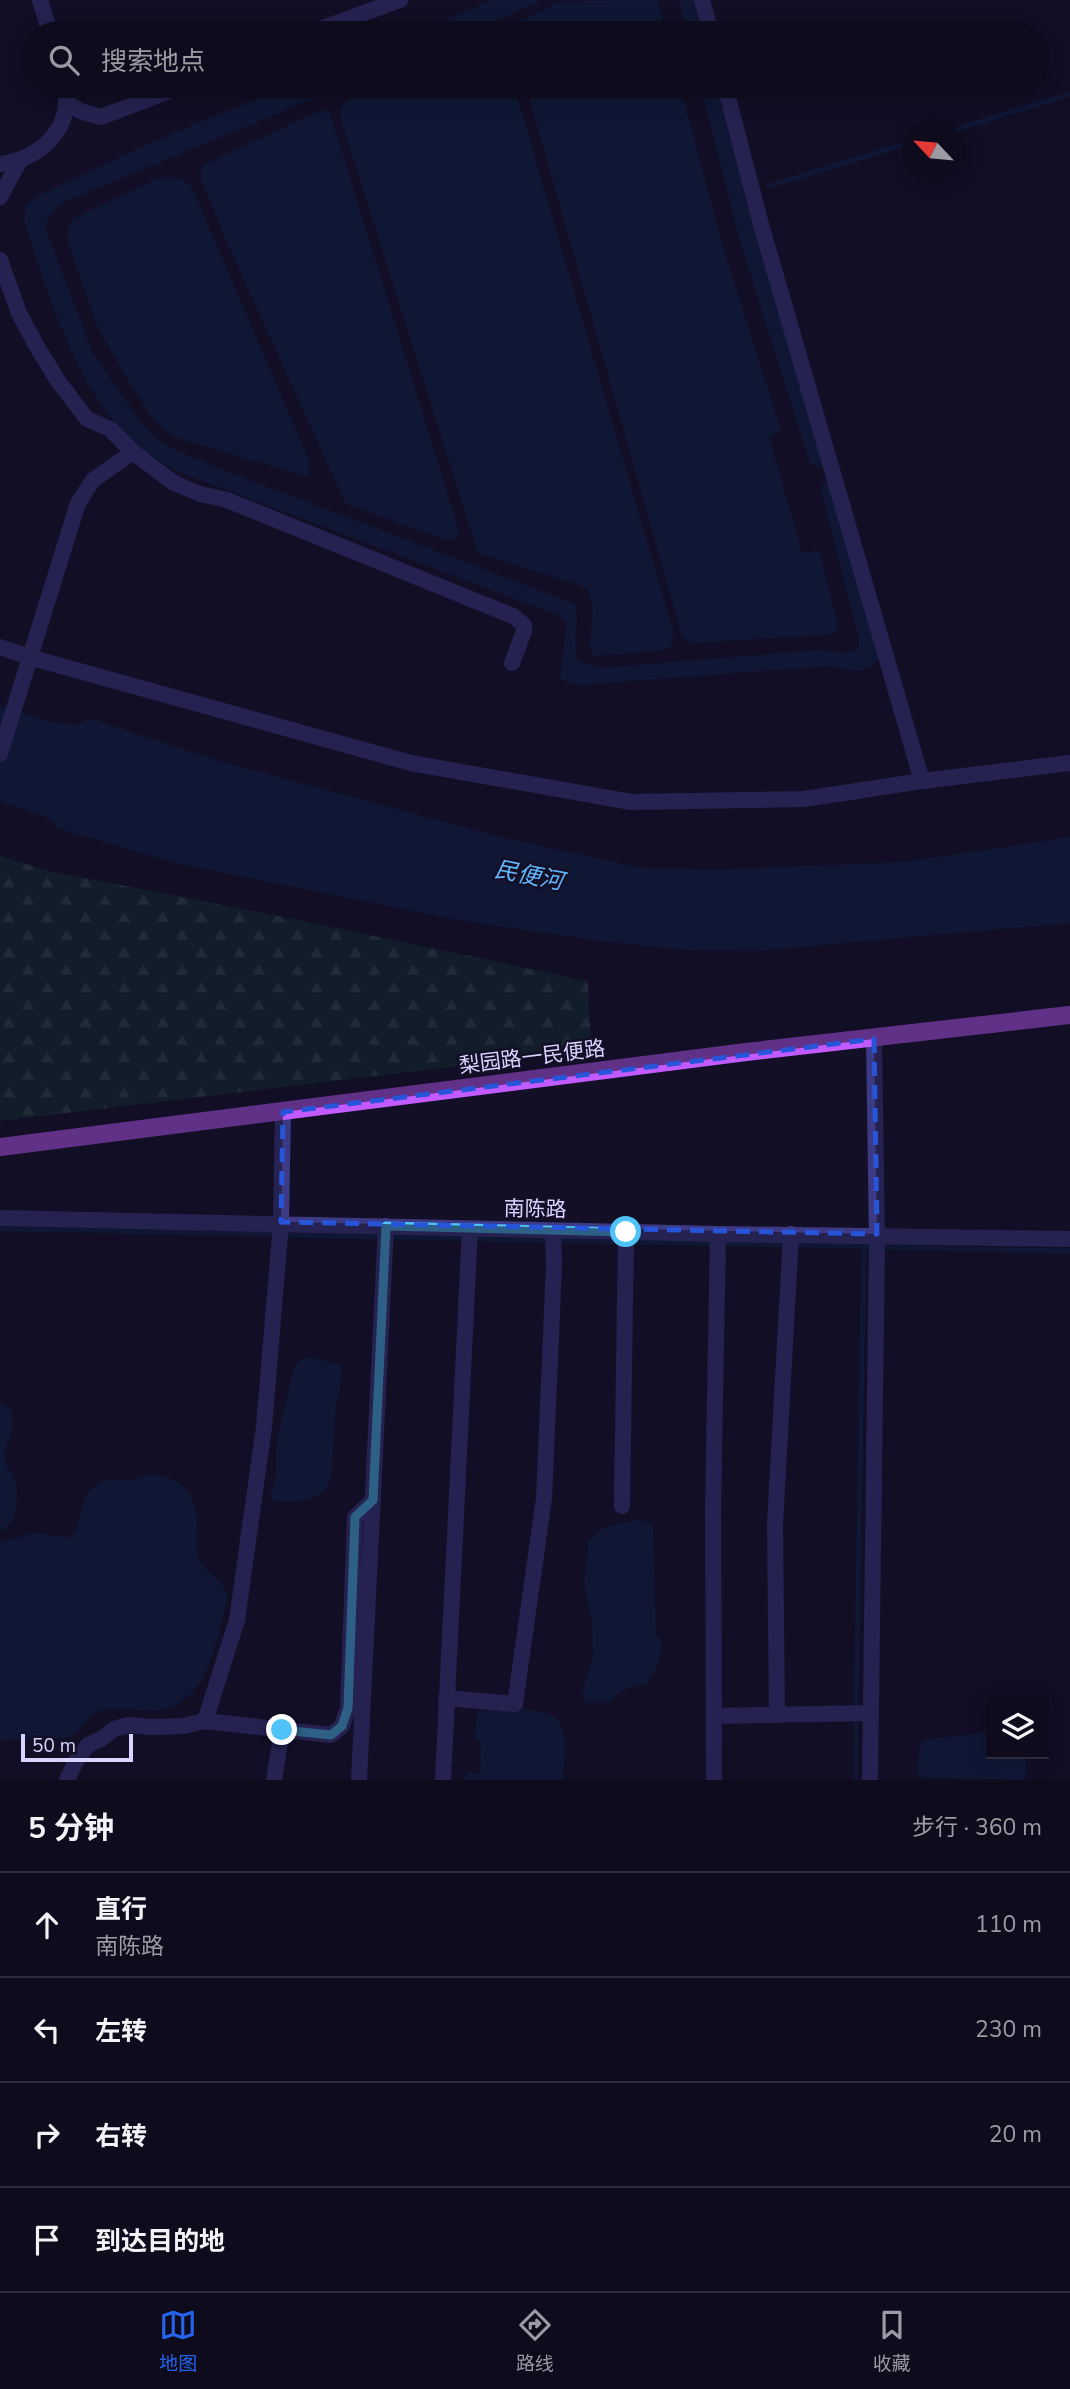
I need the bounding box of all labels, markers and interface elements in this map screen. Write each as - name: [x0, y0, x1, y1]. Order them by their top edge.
- search box: [21, 21, 1049, 98]
- icon: search: [45, 41, 83, 79]
- text: 搜索地点: [101, 44, 205, 79]
- north arrow: [902, 119, 965, 182]
- water label: 民便河: [492, 854, 570, 898]
- street label: 梨园路一民便路: [457, 1034, 607, 1080]
- street label: 南陈路: [503, 1194, 567, 1224]
- route start: [610, 1216, 641, 1247]
- map controls: [986, 1696, 1049, 1759]
- button: layers: [986, 1696, 1049, 1759]
- route end: [266, 1714, 297, 1745]
- scale bar: [21, 1731, 133, 1763]
- text: 50 m: [32, 1733, 76, 1759]
- text: 5 分钟: [28, 1808, 114, 1849]
- text: 步行 · 360 m: [912, 1812, 1042, 1843]
- text: 直行: [95, 1892, 147, 1927]
- icon: ahead: [28, 1906, 66, 1944]
- text: 110 m: [975, 1909, 1042, 1940]
- text: 南陈路: [95, 1931, 164, 1962]
- icon: left: [28, 2011, 66, 2049]
- text: 左转: [95, 2014, 147, 2049]
- text: 230 m: [975, 2014, 1042, 2045]
- icon: right: [28, 2116, 66, 2154]
- text: 右转: [95, 2119, 147, 2154]
- text: 20 m: [989, 2119, 1042, 2150]
- icon: arrive: [28, 2221, 66, 2259]
- text: 到达目的地: [95, 2224, 225, 2259]
- tab: 地图: [159, 2306, 197, 2377]
- tab: 路线: [516, 2306, 554, 2377]
- tab: 收藏: [873, 2306, 911, 2377]

